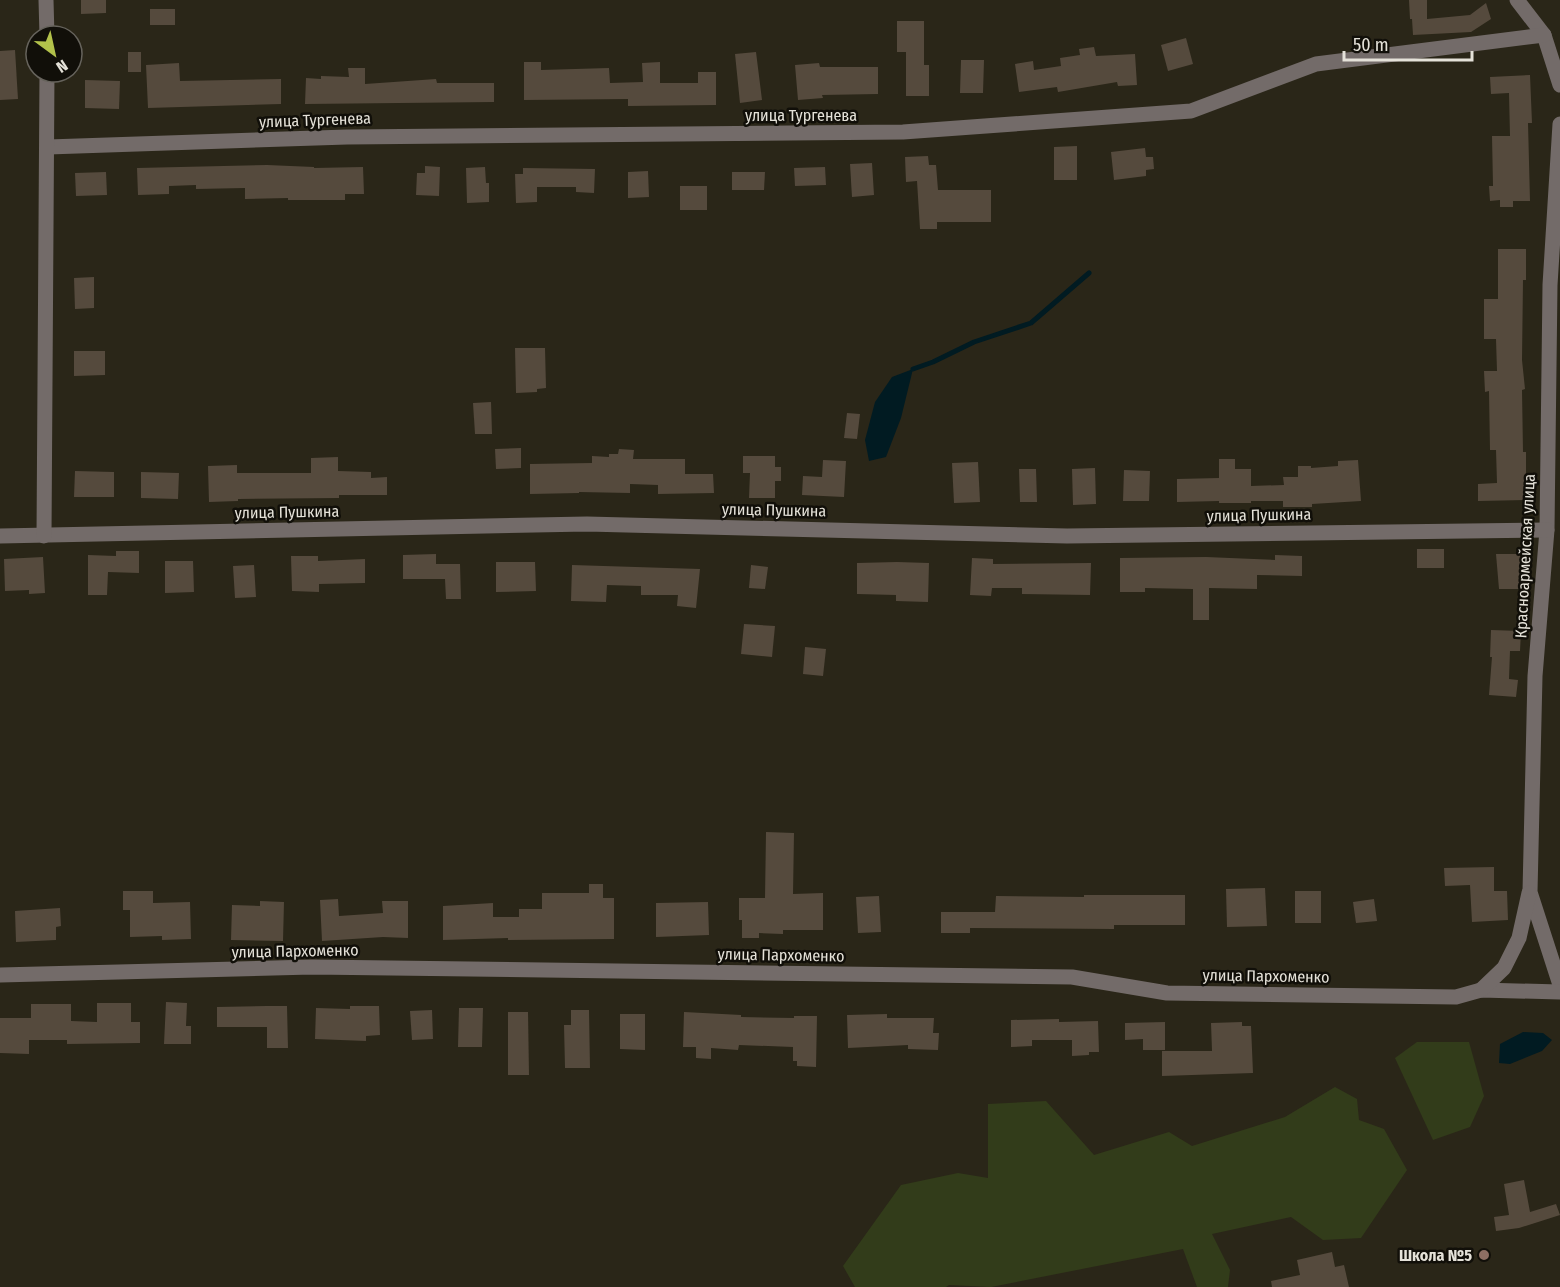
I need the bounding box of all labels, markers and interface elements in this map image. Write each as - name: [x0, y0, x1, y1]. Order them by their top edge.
- north arrow: [24, 24, 84, 84]
- scale bar: [1344, 24, 1472, 62]
- text: 50 m: [1353, 34, 1389, 56]
- text: N: [53, 56, 71, 77]
- street label: улица Тургенева: [745, 106, 857, 125]
- street label: улица Тургенева: [259, 109, 372, 131]
- street label: Красноармейская улица: [1511, 473, 1539, 639]
- street label: улица Пушкина: [722, 500, 827, 520]
- street label: улица Пушкина: [235, 502, 340, 522]
- street label: улица Пушкина: [1207, 505, 1312, 525]
- street label: улица Пархоменко: [231, 940, 359, 962]
- street label: улица Пархоменко: [717, 944, 845, 966]
- street label: улица Пархоменко: [1202, 965, 1330, 987]
- place label: Школа №5: [1399, 1246, 1472, 1265]
- marker: Школа №5: [1477, 1248, 1491, 1262]

